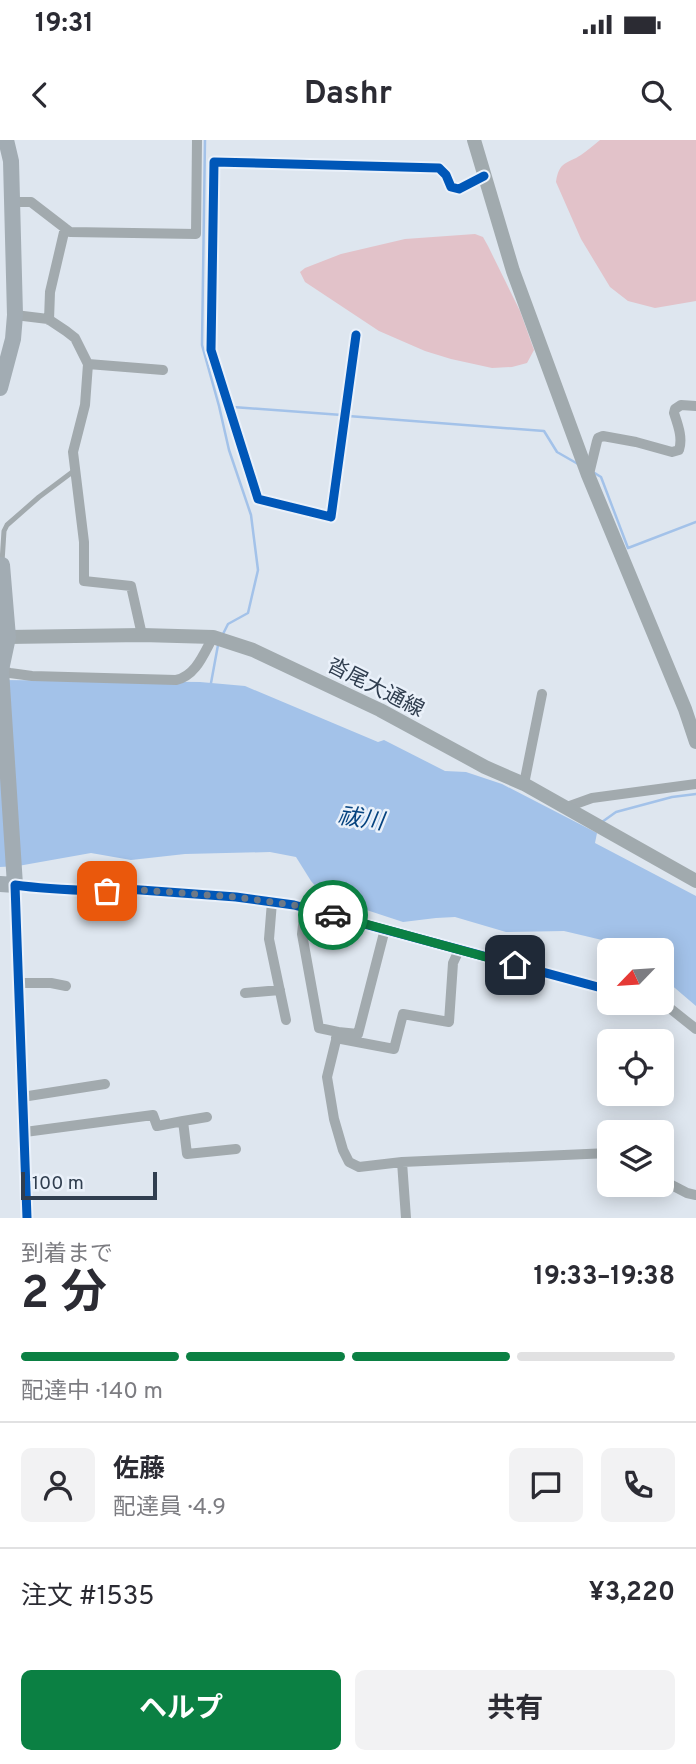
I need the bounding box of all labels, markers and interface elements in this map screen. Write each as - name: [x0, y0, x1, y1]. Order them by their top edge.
- text: 19:31: [35, 8, 94, 41]
- text: Dashr: [304, 75, 392, 115]
- icon: back: [21, 76, 59, 114]
- icon: search: [637, 76, 675, 114]
- street label: 沓尾大通線: [322, 652, 428, 724]
- water label: 祓川: [336, 803, 388, 838]
- pin: [77, 861, 137, 921]
- icon: bag: [88, 872, 126, 910]
- courier: [298, 880, 368, 950]
- icon: car: [314, 896, 352, 934]
- pin: [485, 935, 545, 995]
- north arrow: [597, 938, 674, 1015]
- map controls: [597, 938, 674, 1197]
- icon: home: [496, 946, 534, 984]
- button: locate: [597, 1029, 674, 1106]
- button: layers: [597, 1120, 674, 1197]
- scale bar: [21, 1169, 158, 1201]
- text: 100 m: [32, 1172, 84, 1196]
- text: 到着まで: [21, 1241, 113, 1270]
- text: 19:33–19:38: [534, 1261, 675, 1294]
- text: 2 分: [21, 1266, 107, 1325]
- text: 配達中 · 140 m: [21, 1378, 163, 1407]
- button: person: [21, 1448, 95, 1522]
- button: chat: [509, 1448, 583, 1522]
- button: phone: [601, 1448, 675, 1522]
- text: 佐藤: [113, 1454, 165, 1487]
- text: 配達員 · 4.9: [113, 1494, 226, 1523]
- text: ¥3,220: [589, 1577, 675, 1610]
- text: 注文 #1535: [21, 1581, 155, 1614]
- button: ヘルプ: [21, 1670, 341, 1750]
- button: 共有: [355, 1670, 675, 1750]

